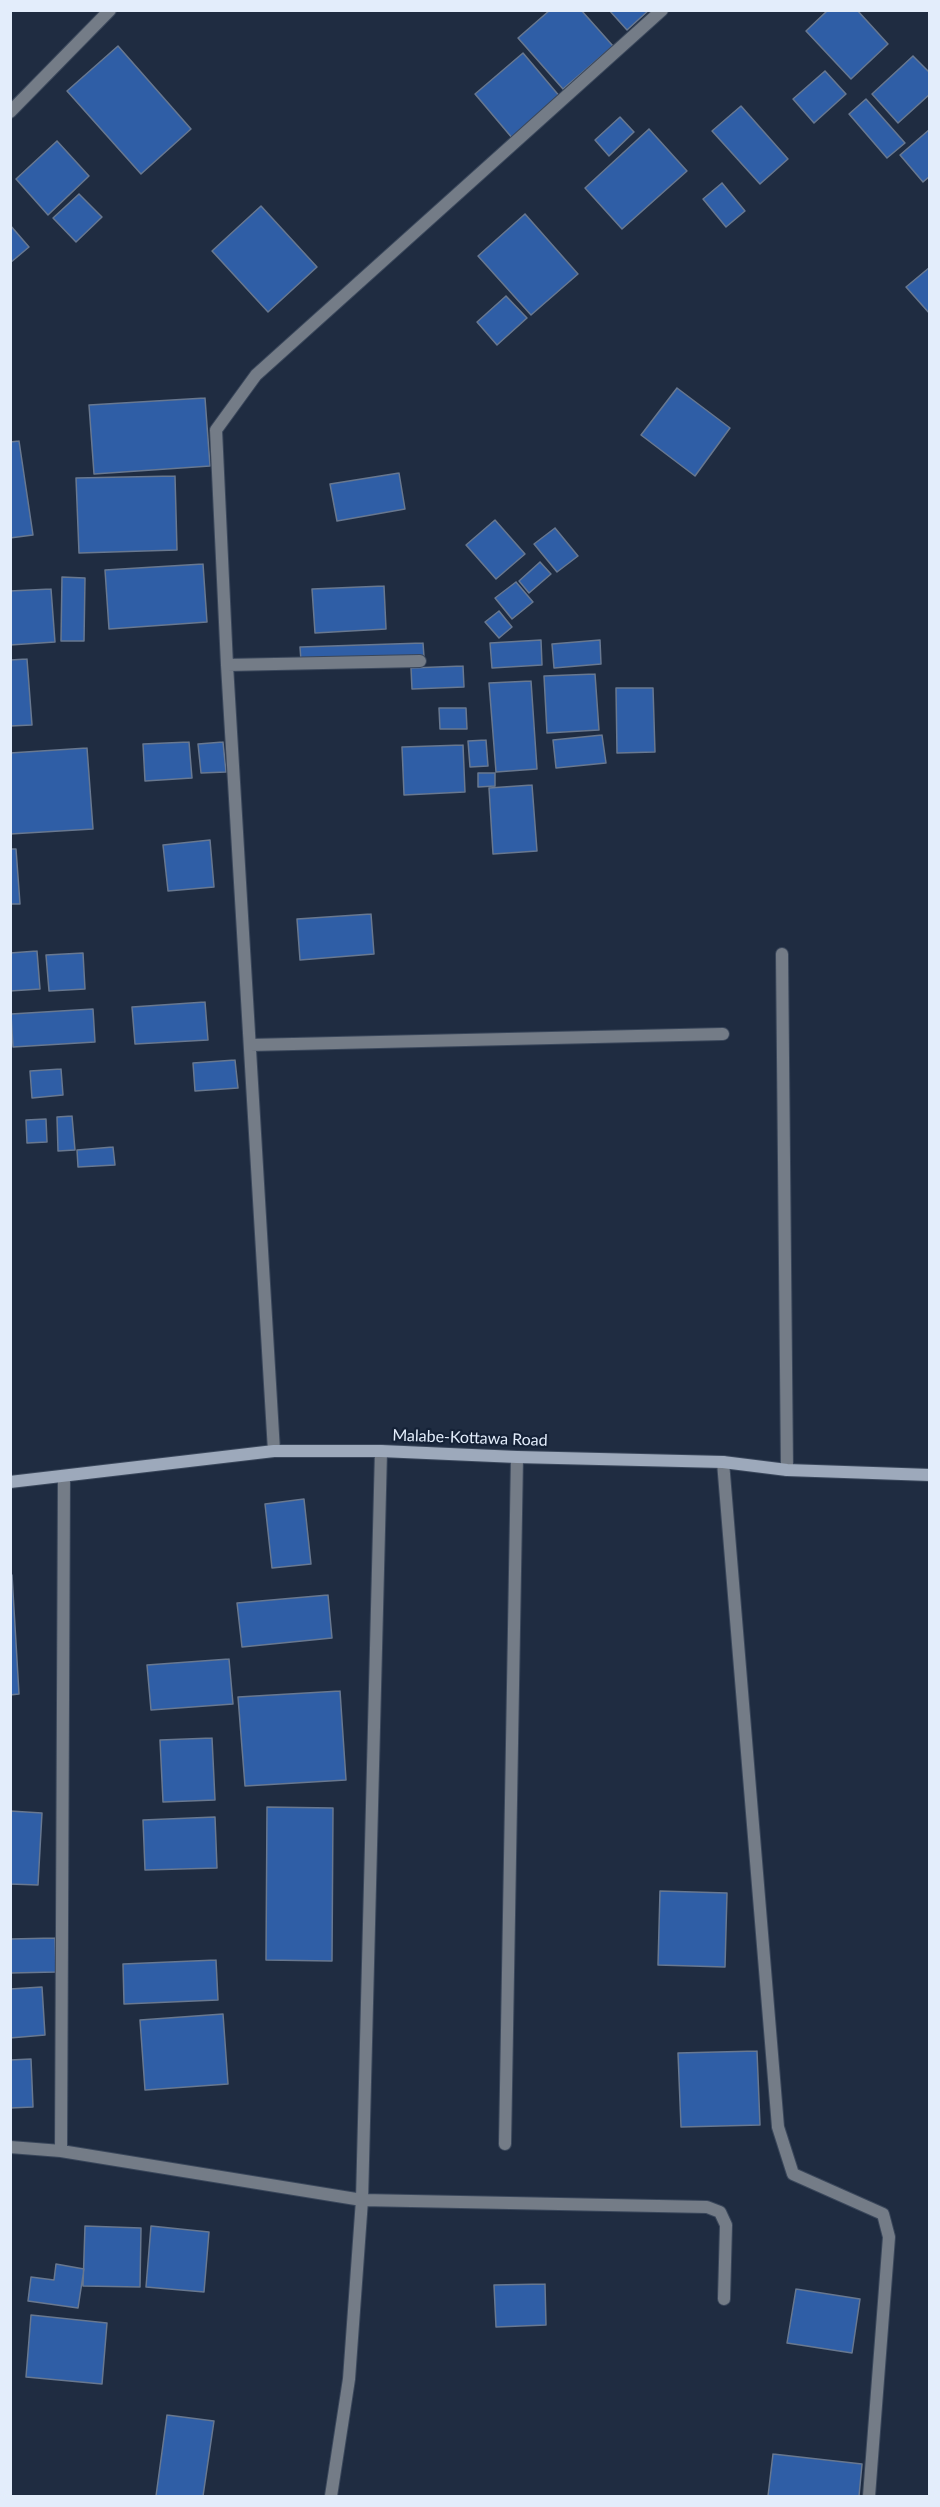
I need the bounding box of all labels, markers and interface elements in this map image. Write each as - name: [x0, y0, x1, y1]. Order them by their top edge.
- street label: Malabe-Kottawa Road: [392, 1426, 548, 1450]

